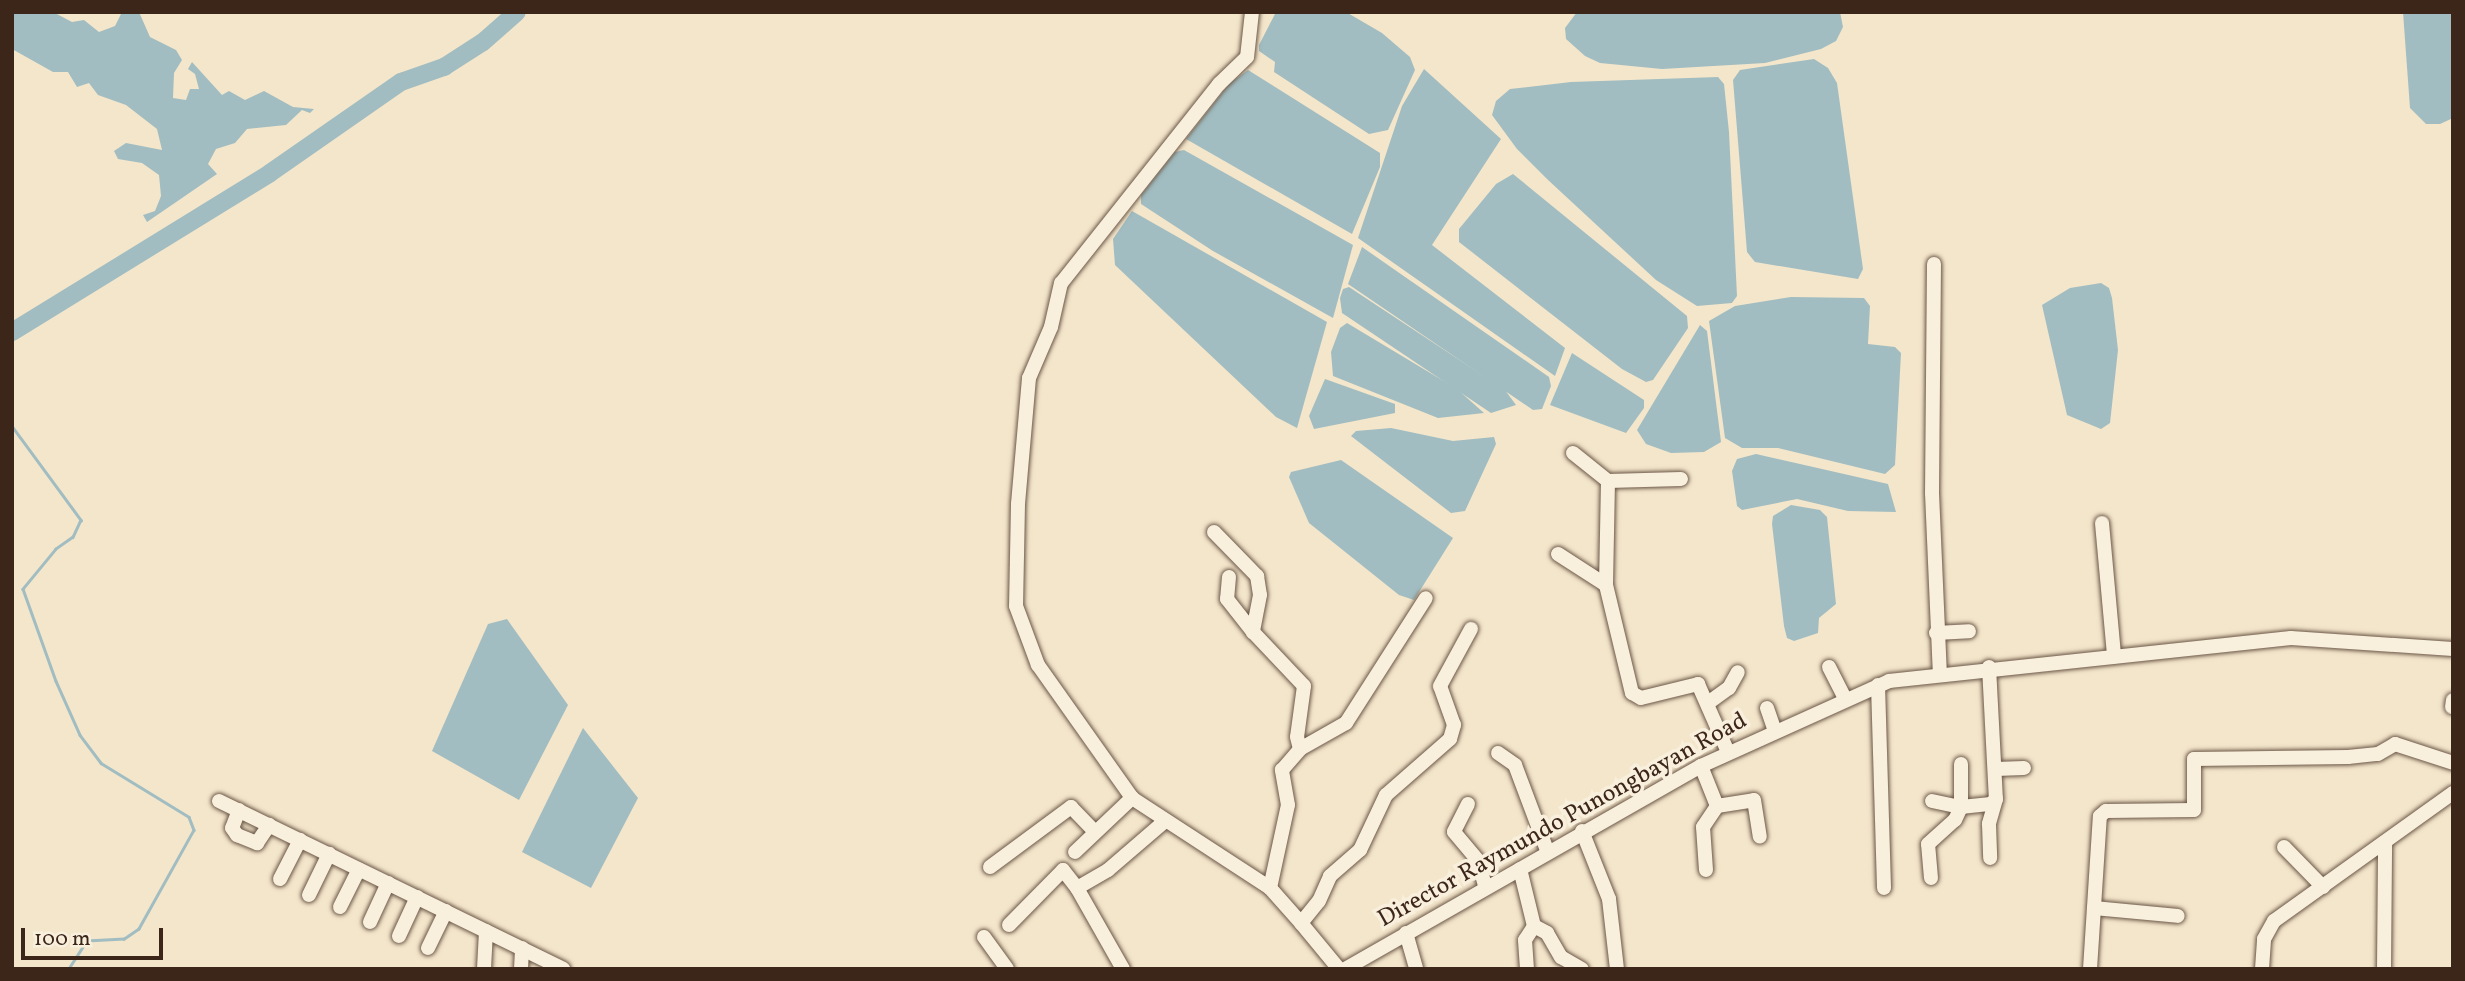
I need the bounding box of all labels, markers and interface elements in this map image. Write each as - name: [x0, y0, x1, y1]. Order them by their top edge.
- street label: Director Raymundo Punongbayan Road: [1374, 707, 1752, 935]
- scale bar: [24, 914, 166, 958]
- text: 100 m: [34, 925, 91, 954]

